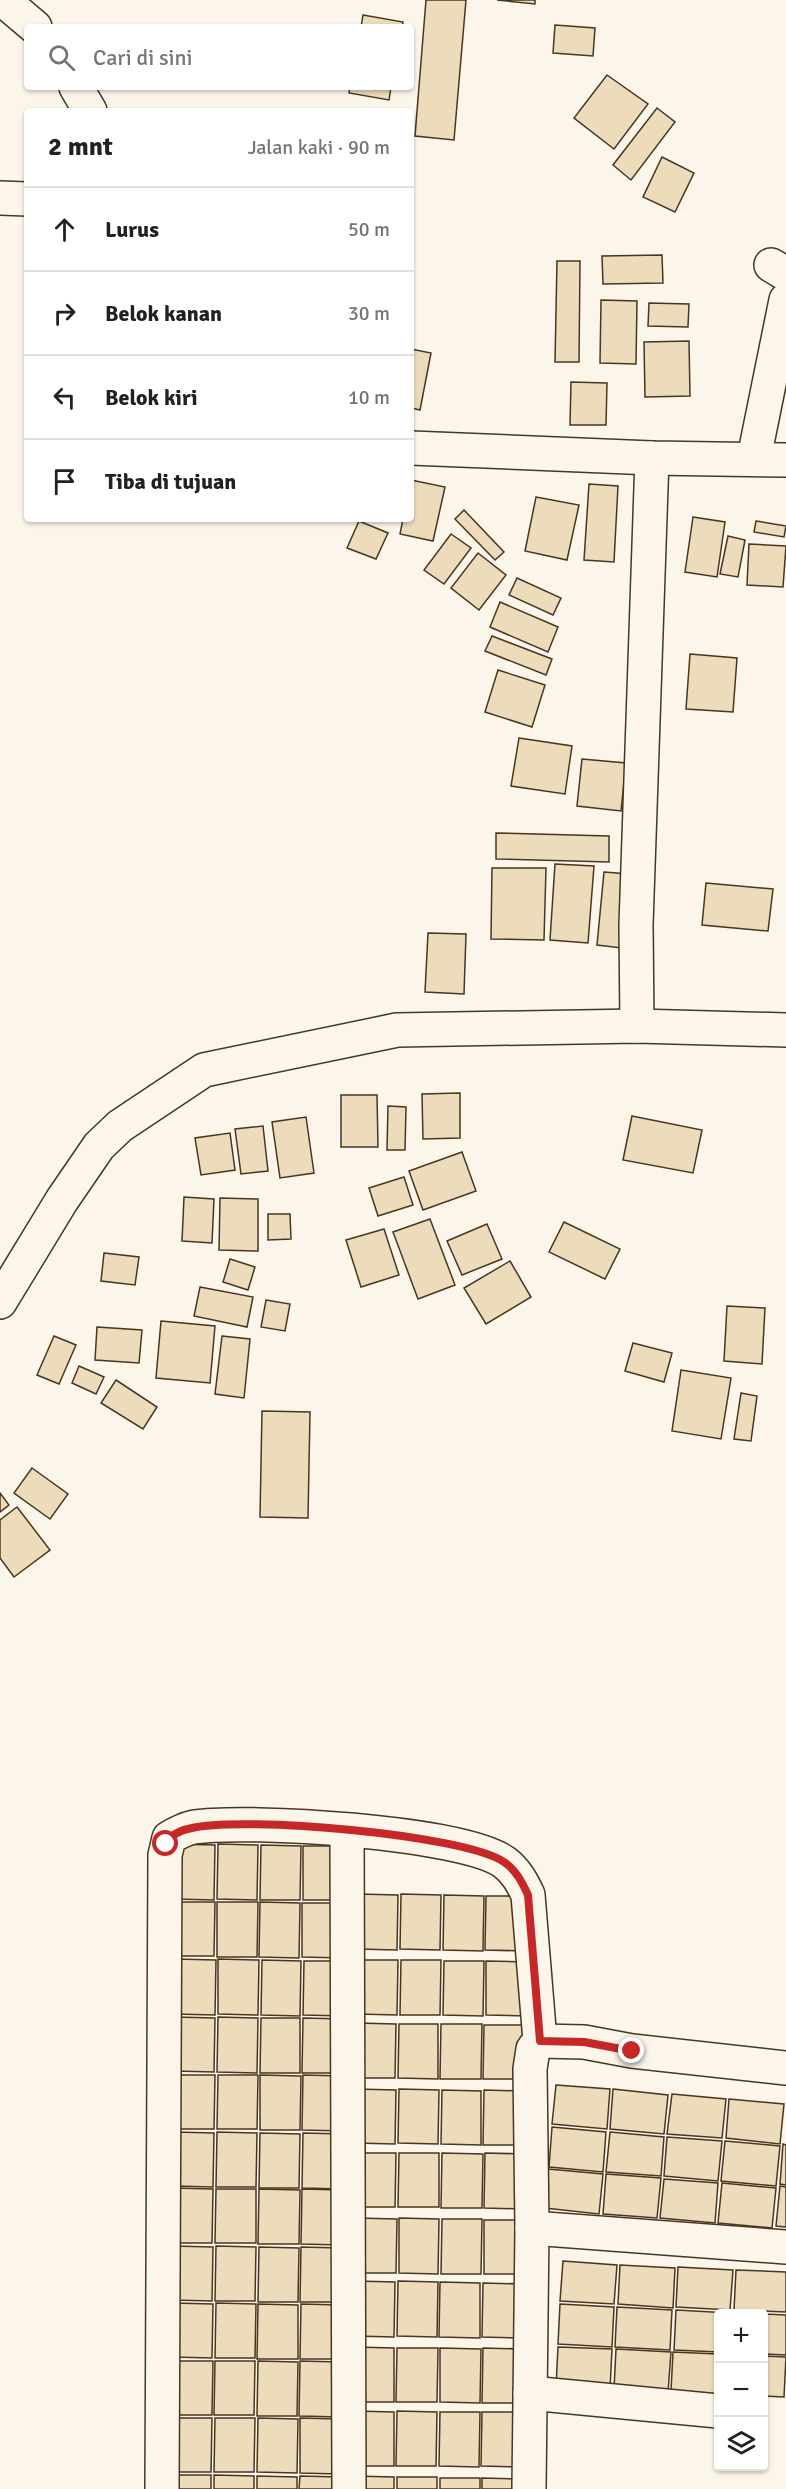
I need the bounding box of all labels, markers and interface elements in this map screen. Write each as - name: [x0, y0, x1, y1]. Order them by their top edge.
- search box: [24, 24, 414, 90]
- icon: search: [45, 41, 78, 74]
- text: Cari di sini: [93, 44, 193, 71]
- text: 2 mnt: [48, 131, 113, 163]
- text: Jalan kaki · 90 m: [248, 135, 390, 160]
- icon: ahead: [48, 213, 81, 246]
- text: Lurus: [105, 216, 159, 243]
- text: 50 m: [348, 217, 390, 242]
- icon: right: [48, 297, 81, 330]
- text: Belok kanan: [105, 300, 222, 327]
- text: 30 m: [348, 301, 390, 326]
- icon: left: [48, 381, 81, 414]
- text: Belok kiri: [105, 384, 198, 411]
- text: 10 m: [348, 385, 390, 410]
- icon: arrive: [48, 465, 81, 498]
- text: Tiba di tujuan: [105, 468, 236, 495]
- route start: [152, 1830, 178, 1856]
- route end: [618, 2037, 644, 2063]
- map controls: [714, 2309, 768, 2471]
- button: +: [714, 2309, 768, 2363]
- button: −: [714, 2363, 768, 2417]
- button: layers: [714, 2417, 768, 2471]

